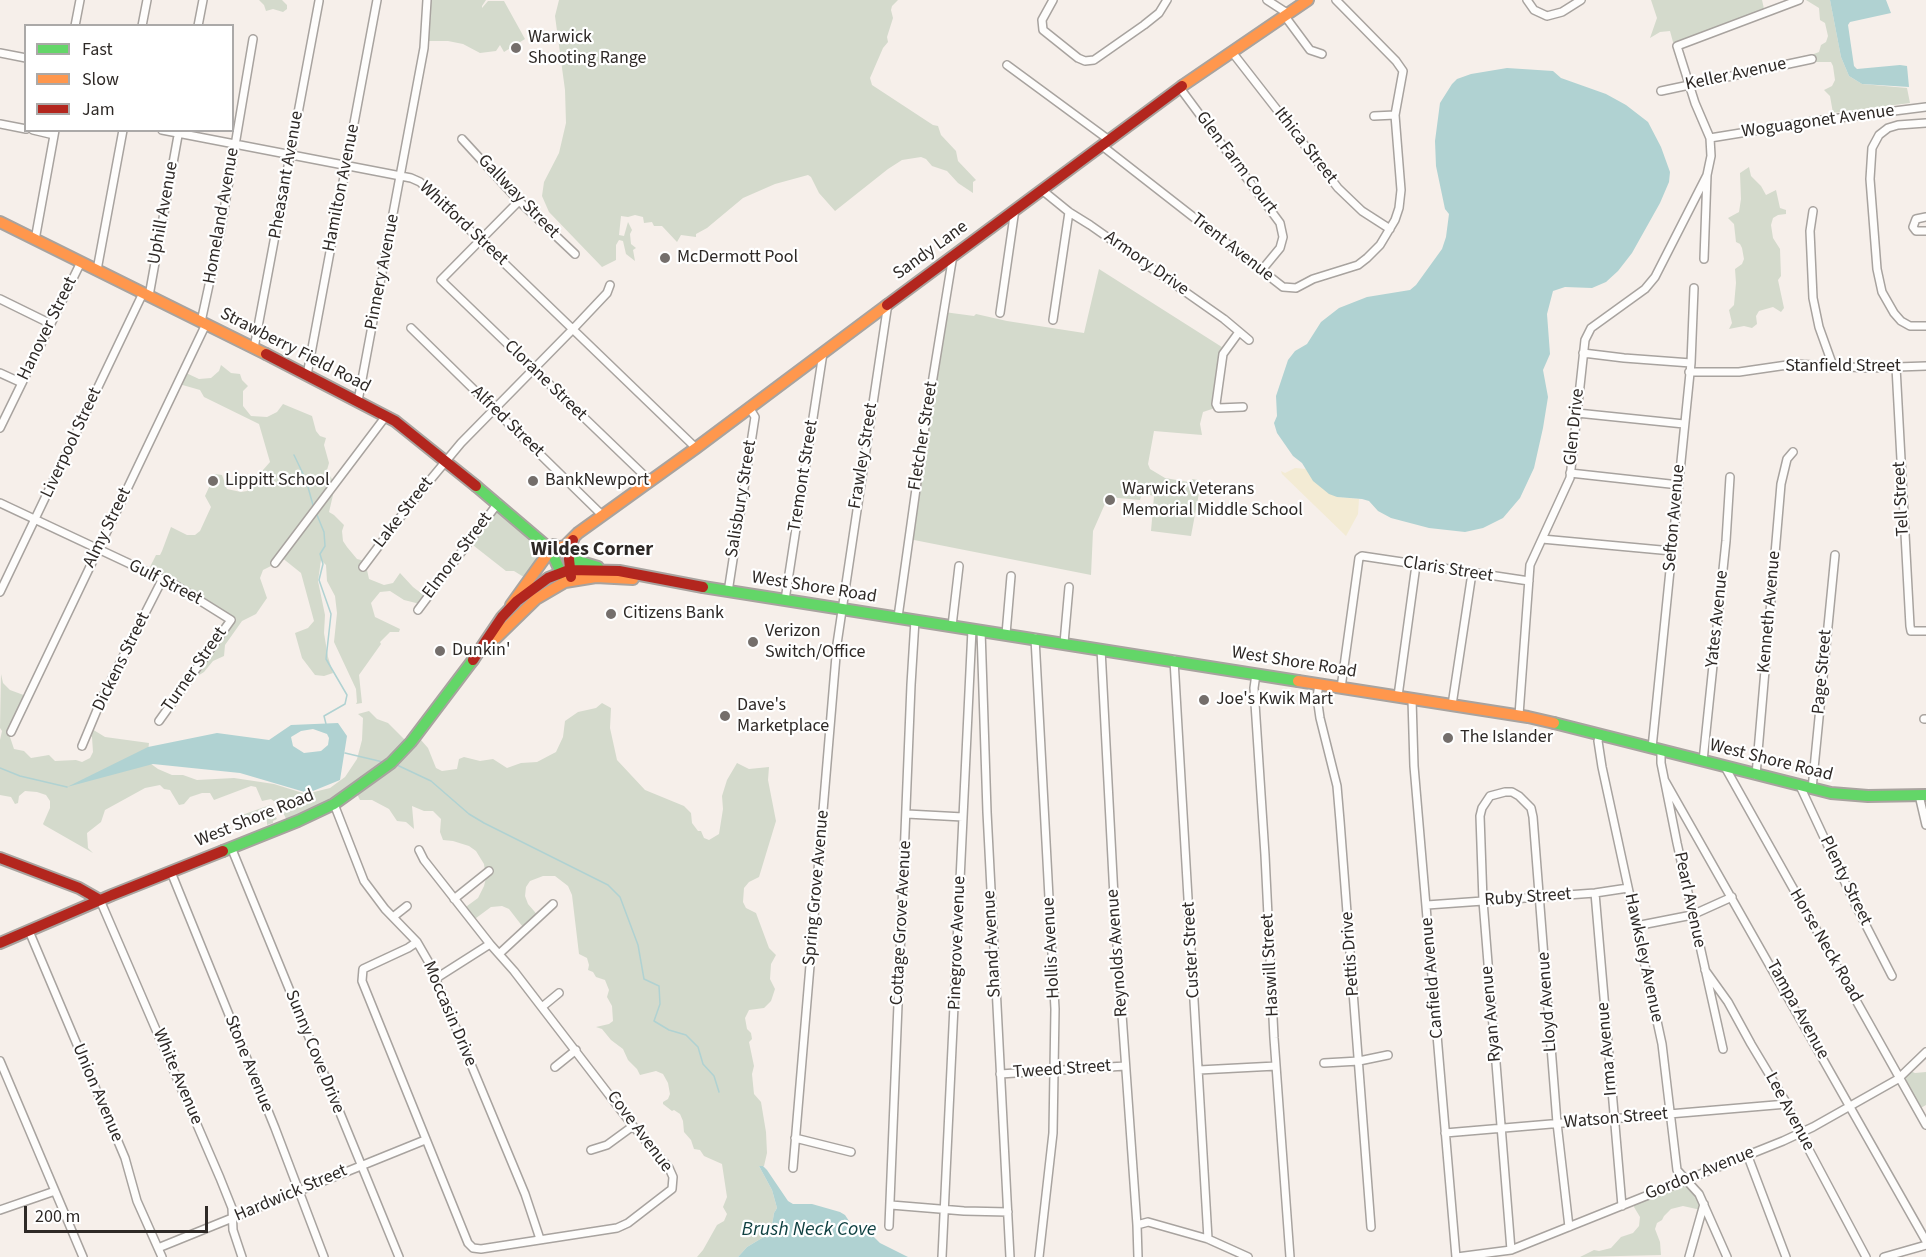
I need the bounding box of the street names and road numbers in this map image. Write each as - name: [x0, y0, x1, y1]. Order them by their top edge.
- street label: Keller Avenue: [1684, 54, 1788, 96]
- street label: Woguagonet Avenue: [1740, 101, 1896, 143]
- street label: Ithica Street: [1269, 104, 1341, 188]
- street label: Glen Farm Court: [1191, 108, 1281, 218]
- street label: Pheasant Avenue: [265, 109, 309, 241]
- street label: Hamilton Avenue: [319, 122, 365, 254]
- street label: Homeland Avenue: [199, 146, 245, 286]
- street label: Gallway Street: [473, 151, 563, 243]
- street label: Uphill Avenue: [144, 160, 184, 266]
- street label: Whitford Street: [414, 177, 512, 271]
- street label: Trent Avenue: [1186, 209, 1278, 287]
- street label: Pinnery Avenue: [361, 212, 405, 332]
- street label: Sandy Lane: [889, 217, 973, 285]
- street label: Armory Drive: [1099, 227, 1193, 301]
- street label: Hanover Street: [14, 274, 82, 384]
- street label: Strawberry Field Road: [216, 304, 374, 398]
- street label: Clorane Street: [499, 336, 591, 426]
- street label: Stanfield Street: [1785, 356, 1901, 378]
- street label: Fletcher Street: [905, 380, 943, 492]
- street label: Alfred Street: [466, 382, 548, 462]
- street label: Liverpool Street: [37, 384, 107, 502]
- street label: Glen Drive: [1560, 388, 1590, 466]
- street label: Frawley Street: [845, 401, 883, 511]
- street label: Tremont Street: [784, 418, 824, 534]
- street label: Salisbury Street: [722, 439, 762, 559]
- street label: Tell Street: [1889, 461, 1915, 537]
- street label: Sefton Avenue: [1660, 463, 1690, 573]
- street label: Lake Street: [370, 473, 438, 553]
- street label: Almy Street: [79, 484, 137, 572]
- street label: Elmore Street: [419, 509, 497, 603]
- street label: Kenneth Avenue: [1754, 550, 1786, 674]
- street label: Claris Street: [1401, 552, 1495, 588]
- street label: Gulf Street: [125, 555, 205, 611]
- street label: West Shore Road: [750, 567, 878, 609]
- street label: Yates Avenue: [1702, 569, 1734, 669]
- street label: Dickens Street: [89, 609, 155, 715]
- street label: Turner Street: [158, 623, 232, 717]
- street label: Page Street: [1809, 629, 1837, 715]
- street label: West Shore Road: [1230, 642, 1358, 684]
- street label: West Shore Road: [1707, 735, 1835, 787]
- street label: West Shore Road: [192, 785, 318, 853]
- street label: Spring Grove Avenue: [799, 809, 835, 967]
- street label: Plenty Street: [1814, 833, 1876, 929]
- street label: Cottage Grove Avenue: [887, 840, 917, 1006]
- street label: Pearl Avenue: [1668, 850, 1710, 950]
- street label: Pinegrove Avenue: [945, 875, 971, 1011]
- street label: Ruby Street: [1484, 884, 1572, 912]
- street label: Horse Neck Road: [1784, 885, 1866, 1007]
- street label: Reynolds Avenue: [1103, 888, 1133, 1018]
- street label: Shand Avenue: [979, 890, 1007, 998]
- street label: Hawksley Avenue: [1619, 892, 1667, 1024]
- street label: Hollis Avenue: [1039, 897, 1065, 999]
- street label: Custer Street: [1179, 901, 1205, 999]
- street label: Pettis Drive: [1337, 911, 1365, 997]
- street label: Haswill Street: [1258, 913, 1284, 1017]
- street label: Canfield Avenue: [1417, 917, 1449, 1039]
- street label: Lloyd Avenue: [1534, 951, 1562, 1053]
- street label: Tampa Avenue: [1761, 957, 1833, 1063]
- street label: Moccasin Drive: [417, 958, 481, 1070]
- street label: Ryan Avenue: [1477, 965, 1507, 1063]
- street label: Sunny Cove Drive: [279, 987, 349, 1117]
- street label: Irma Avenue: [1593, 1001, 1623, 1097]
- street label: Stone Avenue: [219, 1012, 277, 1116]
- street label: White Avenue: [147, 1026, 207, 1128]
- street label: Union Avenue: [67, 1041, 127, 1145]
- street label: Tweed Street: [1012, 1056, 1112, 1084]
- street label: Lee Avenue: [1759, 1069, 1819, 1155]
- street label: Cove Avenue: [601, 1087, 677, 1177]
- street label: Watson Street: [1563, 1104, 1669, 1134]
- street label: Gordon Avenue: [1642, 1142, 1758, 1206]
- street label: Hardwick Street: [232, 1161, 350, 1227]

